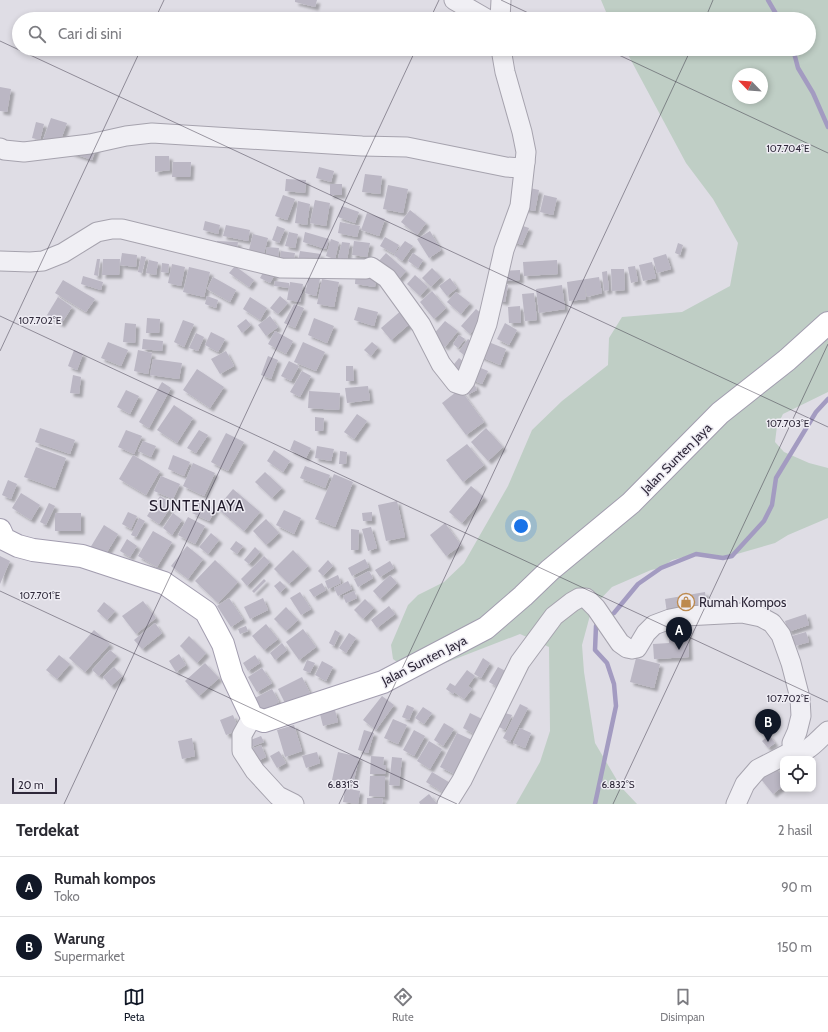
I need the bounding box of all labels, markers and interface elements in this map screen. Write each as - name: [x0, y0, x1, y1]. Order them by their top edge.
- search box: [12, 12, 816, 56]
- icon: search: [26, 23, 48, 45]
- text: Cari di sini: [58, 25, 122, 43]
- north arrow: [732, 68, 768, 104]
- text: 107.704°E: [767, 142, 810, 155]
- text: 107.702°E: [19, 314, 62, 327]
- text: 107.703°E: [767, 417, 810, 430]
- street label: Jalan Sunten Jaya: [637, 419, 715, 497]
- district label: SUNTENJAYA: [149, 497, 245, 515]
- your location: [511, 516, 531, 536]
- text: 107.701°E: [20, 589, 61, 602]
- shop icon: Rumah Kompos: [676, 592, 696, 612]
- place label: Rumah Kompos: [699, 594, 787, 610]
- pin: A: [666, 617, 692, 650]
- street label: Jalan Sunten Jaya: [378, 631, 470, 689]
- text: 107.702°E: [767, 692, 810, 705]
- pin: B: [755, 709, 781, 742]
- map controls: [780, 756, 816, 792]
- button: locate: [780, 756, 816, 792]
- scale bar: [12, 776, 57, 795]
- text: 20 m: [18, 778, 44, 792]
- text: 6.831°S: [327, 778, 359, 791]
- text: 6.832°S: [601, 778, 635, 791]
- text: Terdekat: [16, 820, 79, 840]
- text: 2 hasil: [778, 822, 812, 838]
- text: Rumah kompos: [54, 870, 156, 888]
- text: A: [25, 879, 33, 895]
- text: 90 m: [781, 879, 812, 895]
- text: Toko: [54, 888, 80, 904]
- text: Warung: [54, 930, 104, 948]
- text: B: [25, 939, 33, 955]
- text: 150 m: [777, 939, 812, 955]
- text: Supermarket: [54, 948, 125, 964]
- tab: Peta: [123, 986, 145, 1024]
- tab: Rute: [392, 986, 414, 1024]
- tab: Disimpan: [660, 986, 705, 1024]

